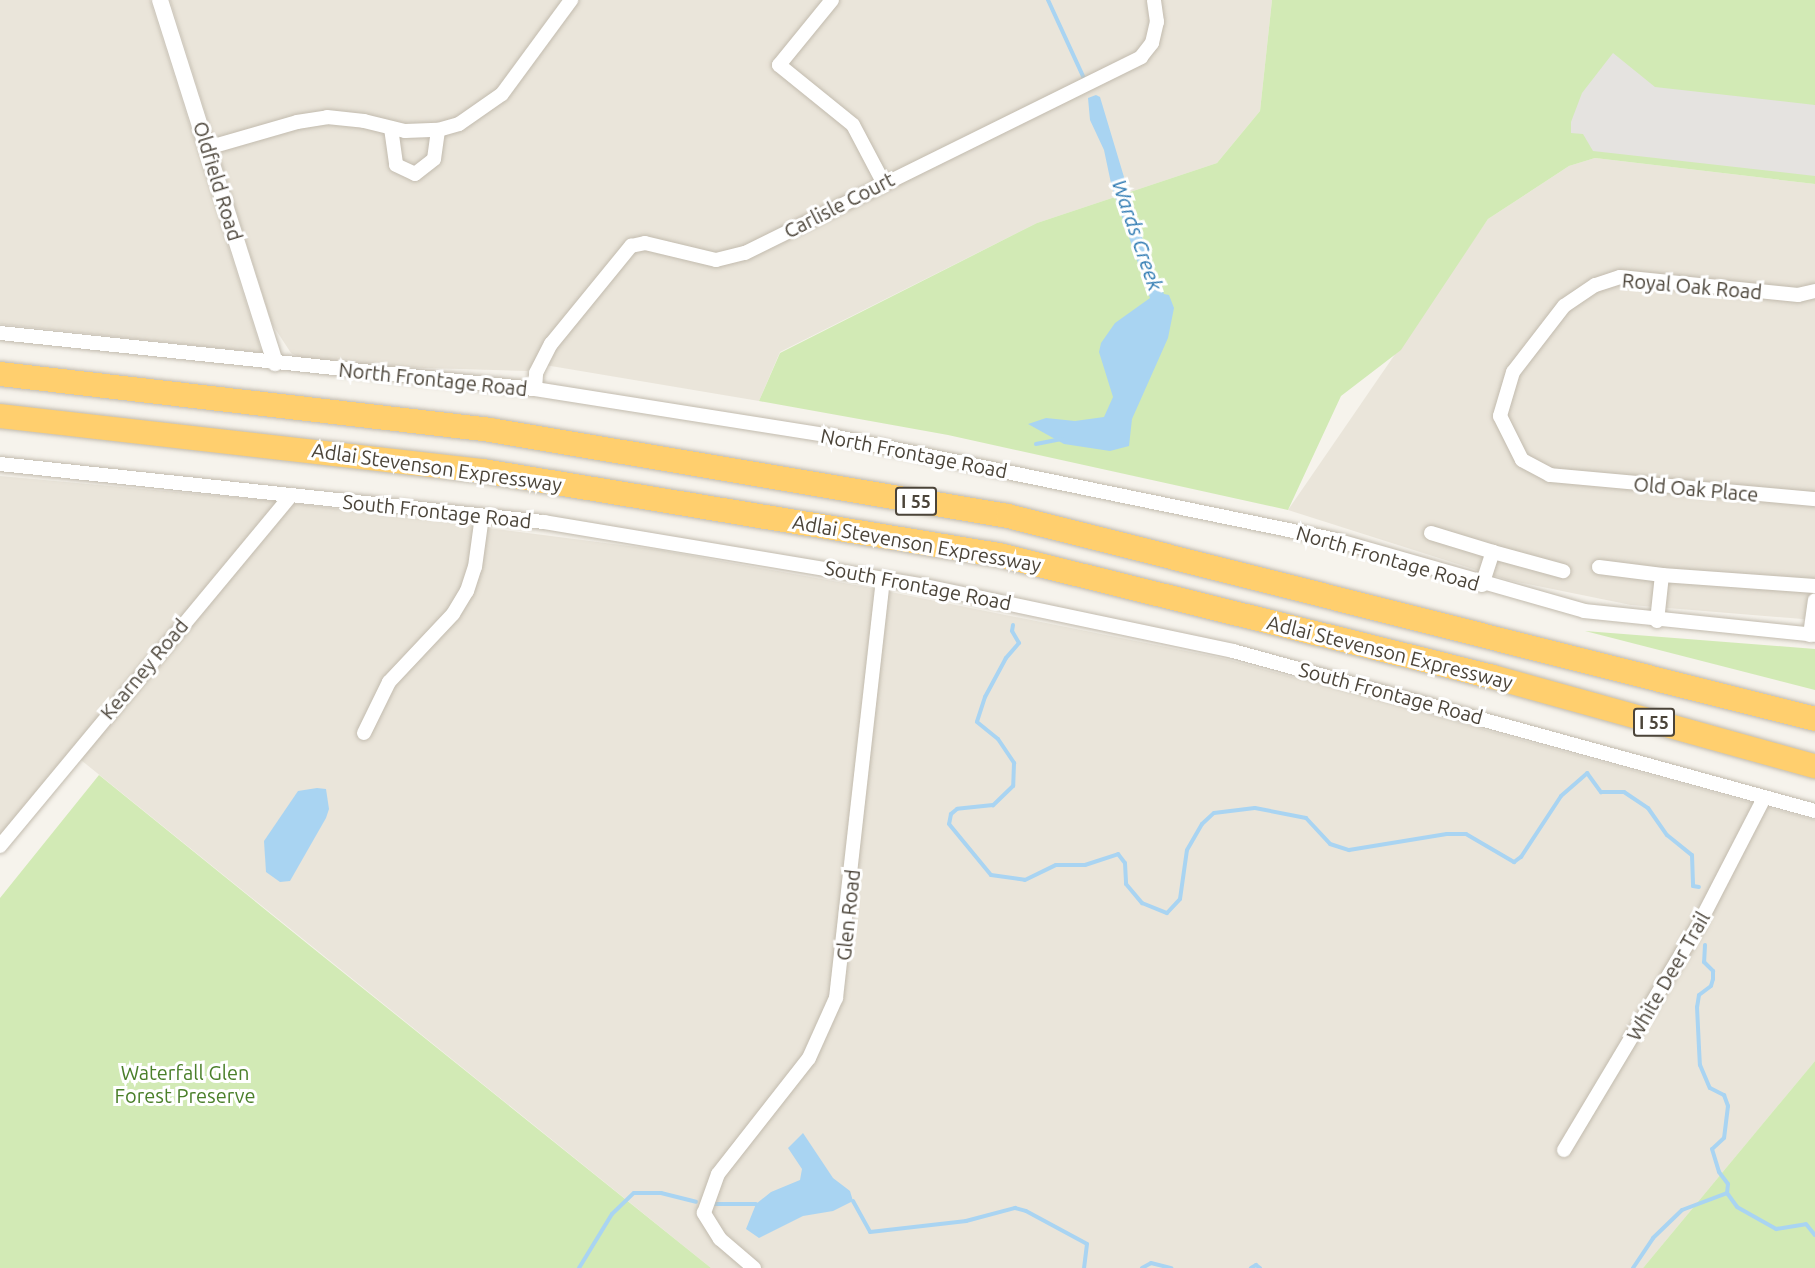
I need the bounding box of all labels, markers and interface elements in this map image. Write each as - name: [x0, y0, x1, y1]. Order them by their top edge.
- street label: Oldfield Road: [188, 118, 248, 244]
- street label: Carlisle Court: [780, 167, 898, 243]
- water label: Wards Creek: [1107, 176, 1169, 294]
- street label: Royal Oak Road: [1621, 268, 1763, 304]
- street label: North Frontage Road: [337, 357, 529, 401]
- street label: North Frontage Road: [819, 423, 1009, 483]
- street label: Adlai Stevenson Expressway: [310, 438, 564, 496]
- street label: Old Oak Place: [1633, 472, 1759, 506]
- road number: I 55: [895, 486, 937, 516]
- street label: South Frontage Road: [341, 489, 533, 533]
- street label: Adlai Stevenson Expressway: [791, 509, 1043, 577]
- street label: North Frontage Road: [1294, 520, 1482, 596]
- street label: South Frontage Road: [823, 555, 1013, 615]
- street label: Adlai Stevenson Expressway: [1265, 610, 1515, 694]
- street label: Kearney Road: [95, 614, 193, 724]
- street label: South Frontage Road: [1296, 657, 1486, 729]
- road number: I 55: [1633, 707, 1675, 737]
- street label: Glen Road: [831, 868, 865, 962]
- street label: White Deer Trail: [1621, 907, 1715, 1045]
- park label: Waterfall Glen Forest Preserve: [115, 1060, 255, 1107]

